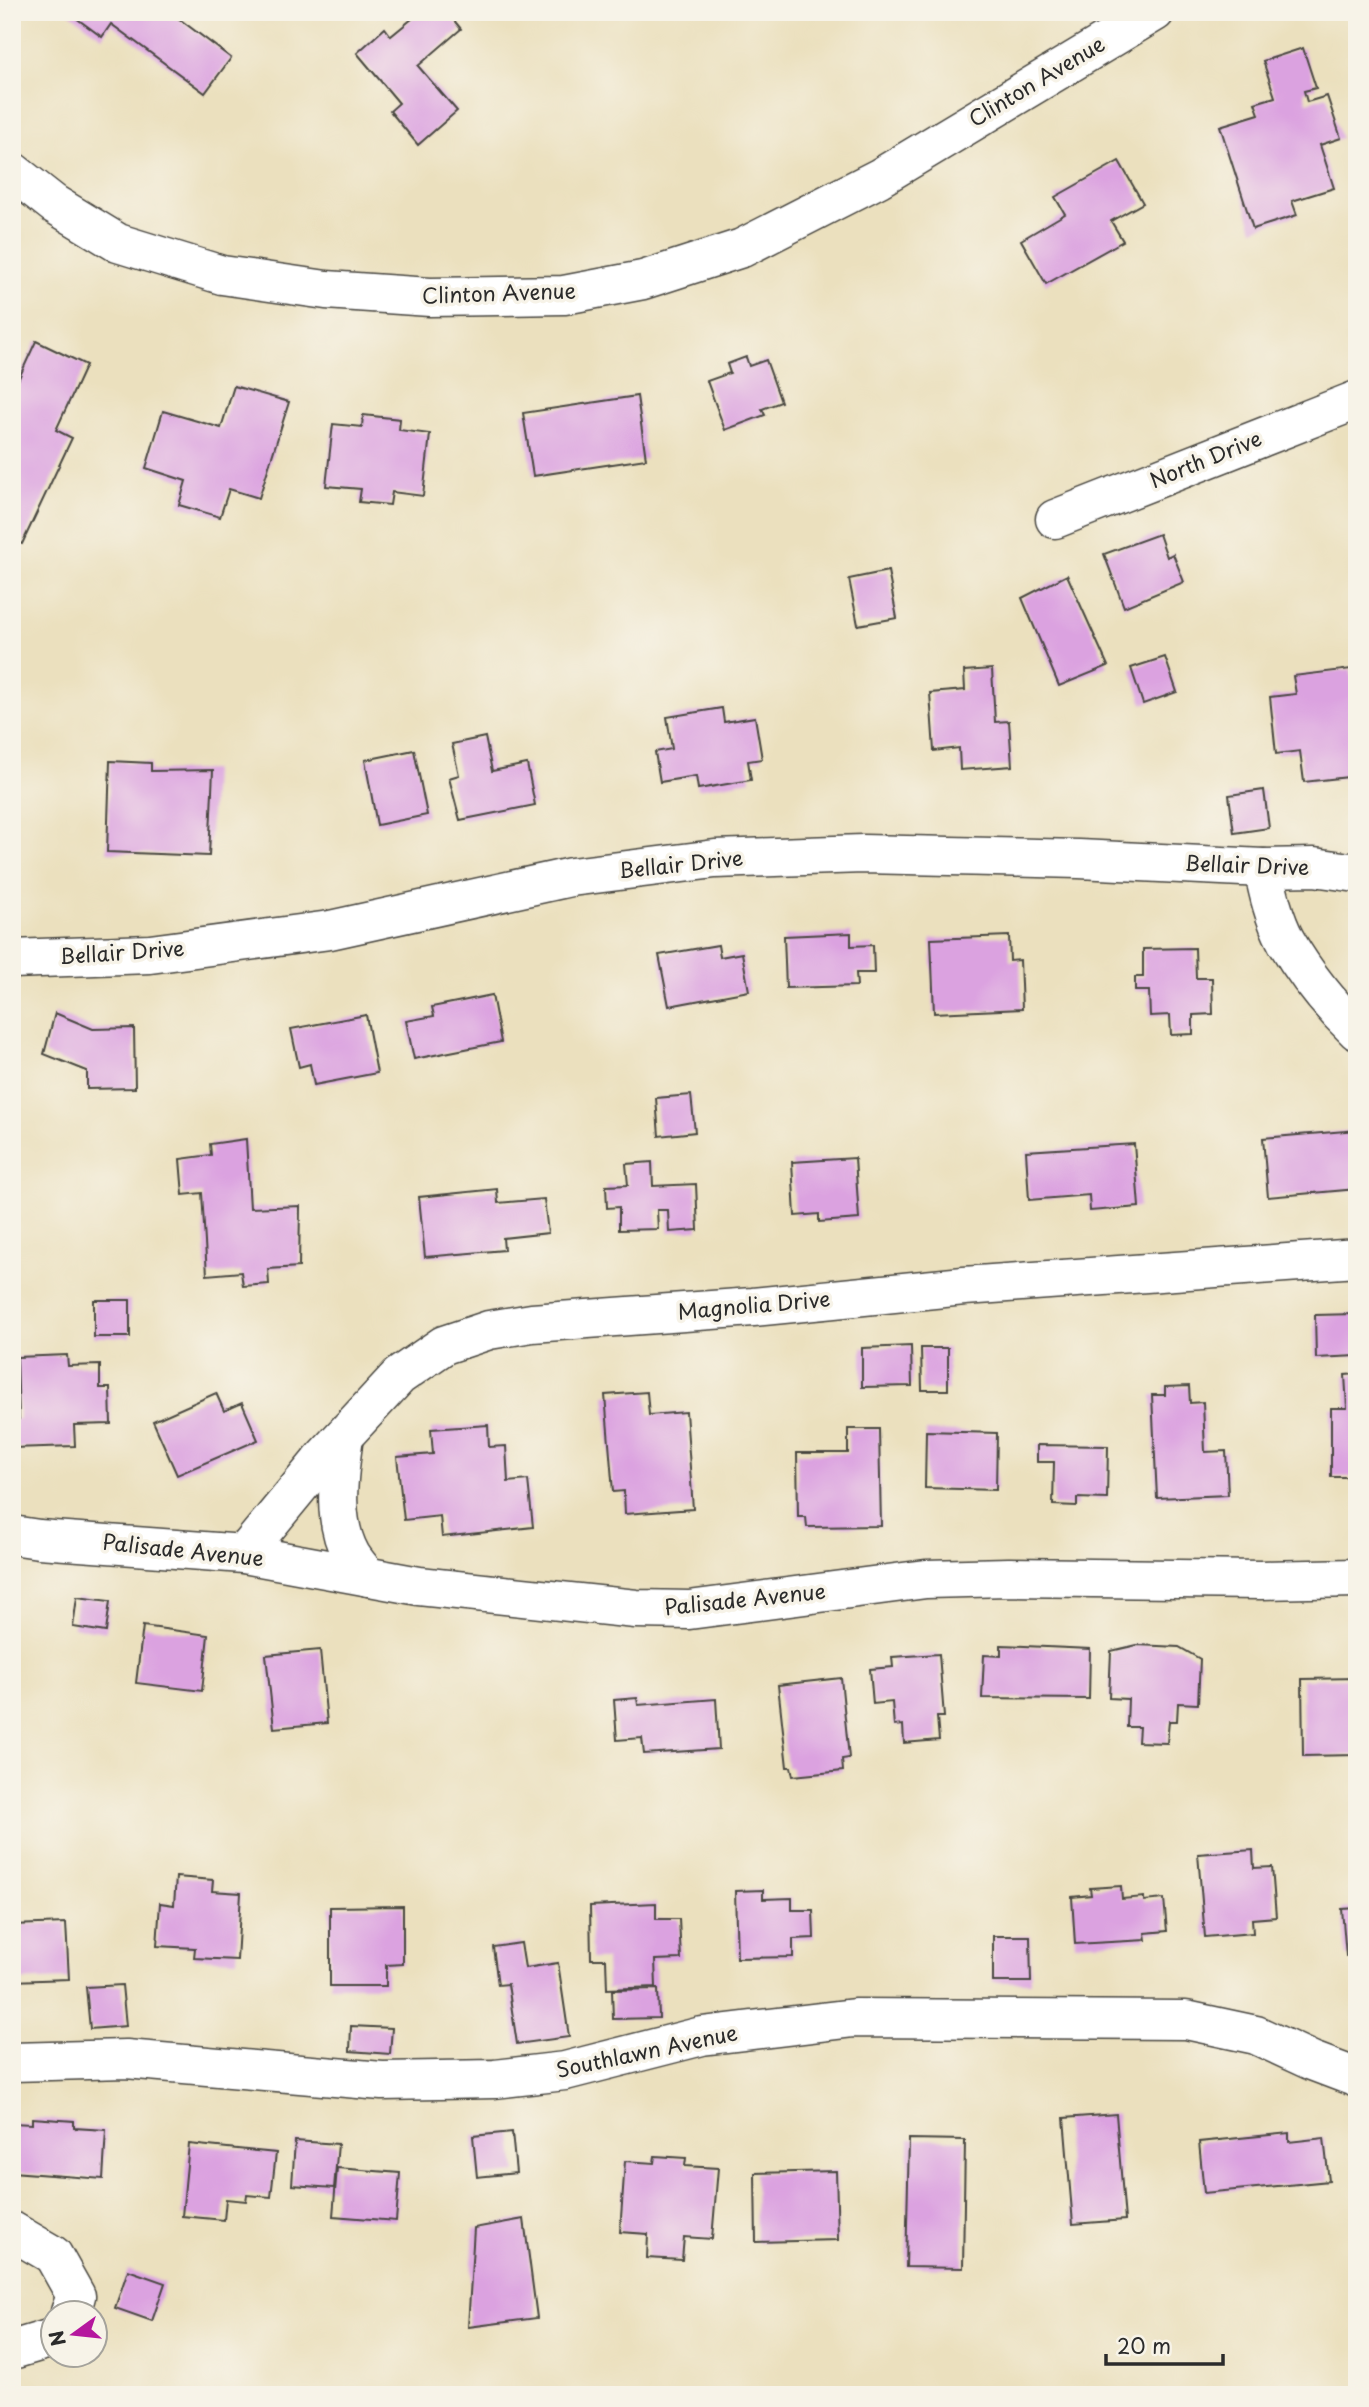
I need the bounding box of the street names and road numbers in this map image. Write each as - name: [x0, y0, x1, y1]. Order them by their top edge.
- street label: Clinton Avenue: [962, 27, 1110, 134]
- street label: Clinton Avenue: [421, 273, 576, 311]
- street label: North Drive: [1144, 421, 1266, 495]
- street label: Bellair Drive: [617, 841, 745, 885]
- street label: Bellair Drive: [1184, 846, 1310, 882]
- street label: Bellair Drive: [58, 931, 185, 971]
- street label: Magnolia Drive: [676, 1281, 831, 1327]
- street label: Palisade Avenue: [101, 1525, 266, 1573]
- street label: Palisade Avenue: [662, 1574, 827, 1622]
- street label: Southlawn Avenue: [553, 2015, 740, 2085]

